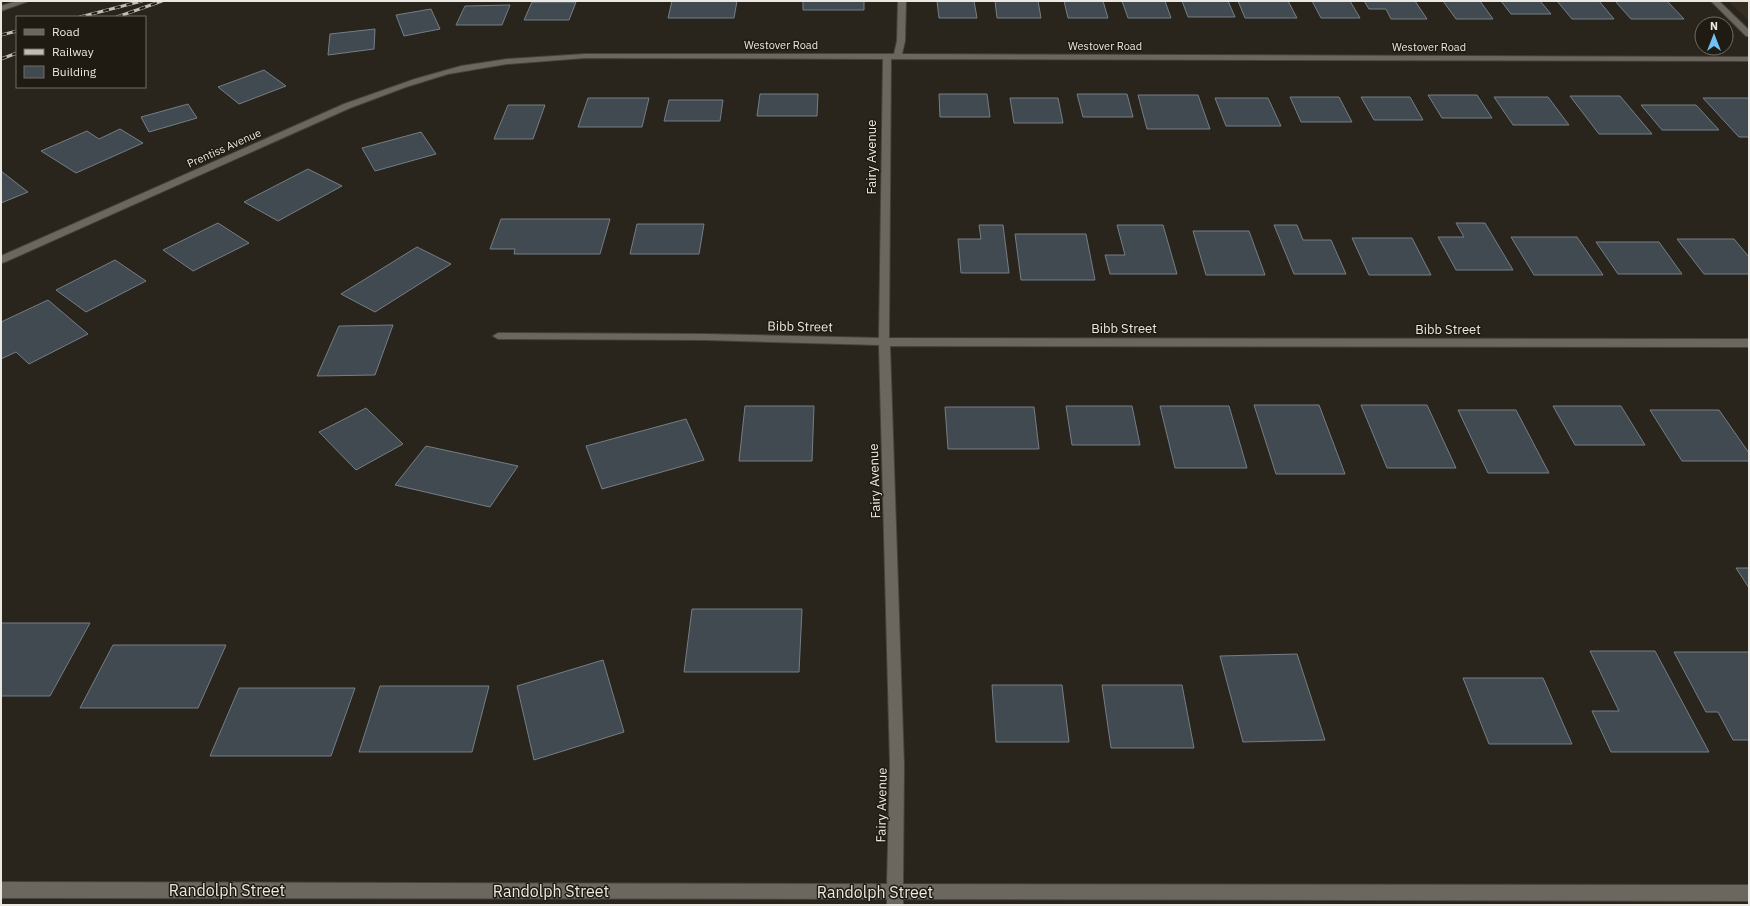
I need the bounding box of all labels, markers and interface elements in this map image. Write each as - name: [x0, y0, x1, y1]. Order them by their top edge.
- legend: [16, 16, 146, 88]
- north arrow: [1694, 16, 1734, 56]
- text: N: [1710, 19, 1718, 33]
- text: Road: [52, 24, 80, 39]
- street label: Westover Road: [744, 38, 818, 52]
- street label: Westover Road: [1068, 39, 1142, 53]
- street label: Westover Road: [1392, 40, 1466, 54]
- text: Railway: [52, 44, 94, 59]
- text: Building: [52, 64, 97, 79]
- street label: Fairy Avenue: [863, 120, 880, 194]
- street label: Prentiss Avenue: [185, 125, 263, 171]
- street label: Bibb Street: [767, 317, 833, 336]
- street label: Bibb Street: [1091, 320, 1157, 337]
- street label: Bibb Street: [1415, 321, 1481, 338]
- street label: Fairy Avenue: [865, 443, 884, 519]
- street label: Fairy Avenue: [872, 767, 891, 843]
- street label: Randolph Street: [169, 880, 285, 900]
- street label: Randolph Street: [493, 881, 609, 901]
- street label: Randolph Street: [817, 882, 933, 902]

